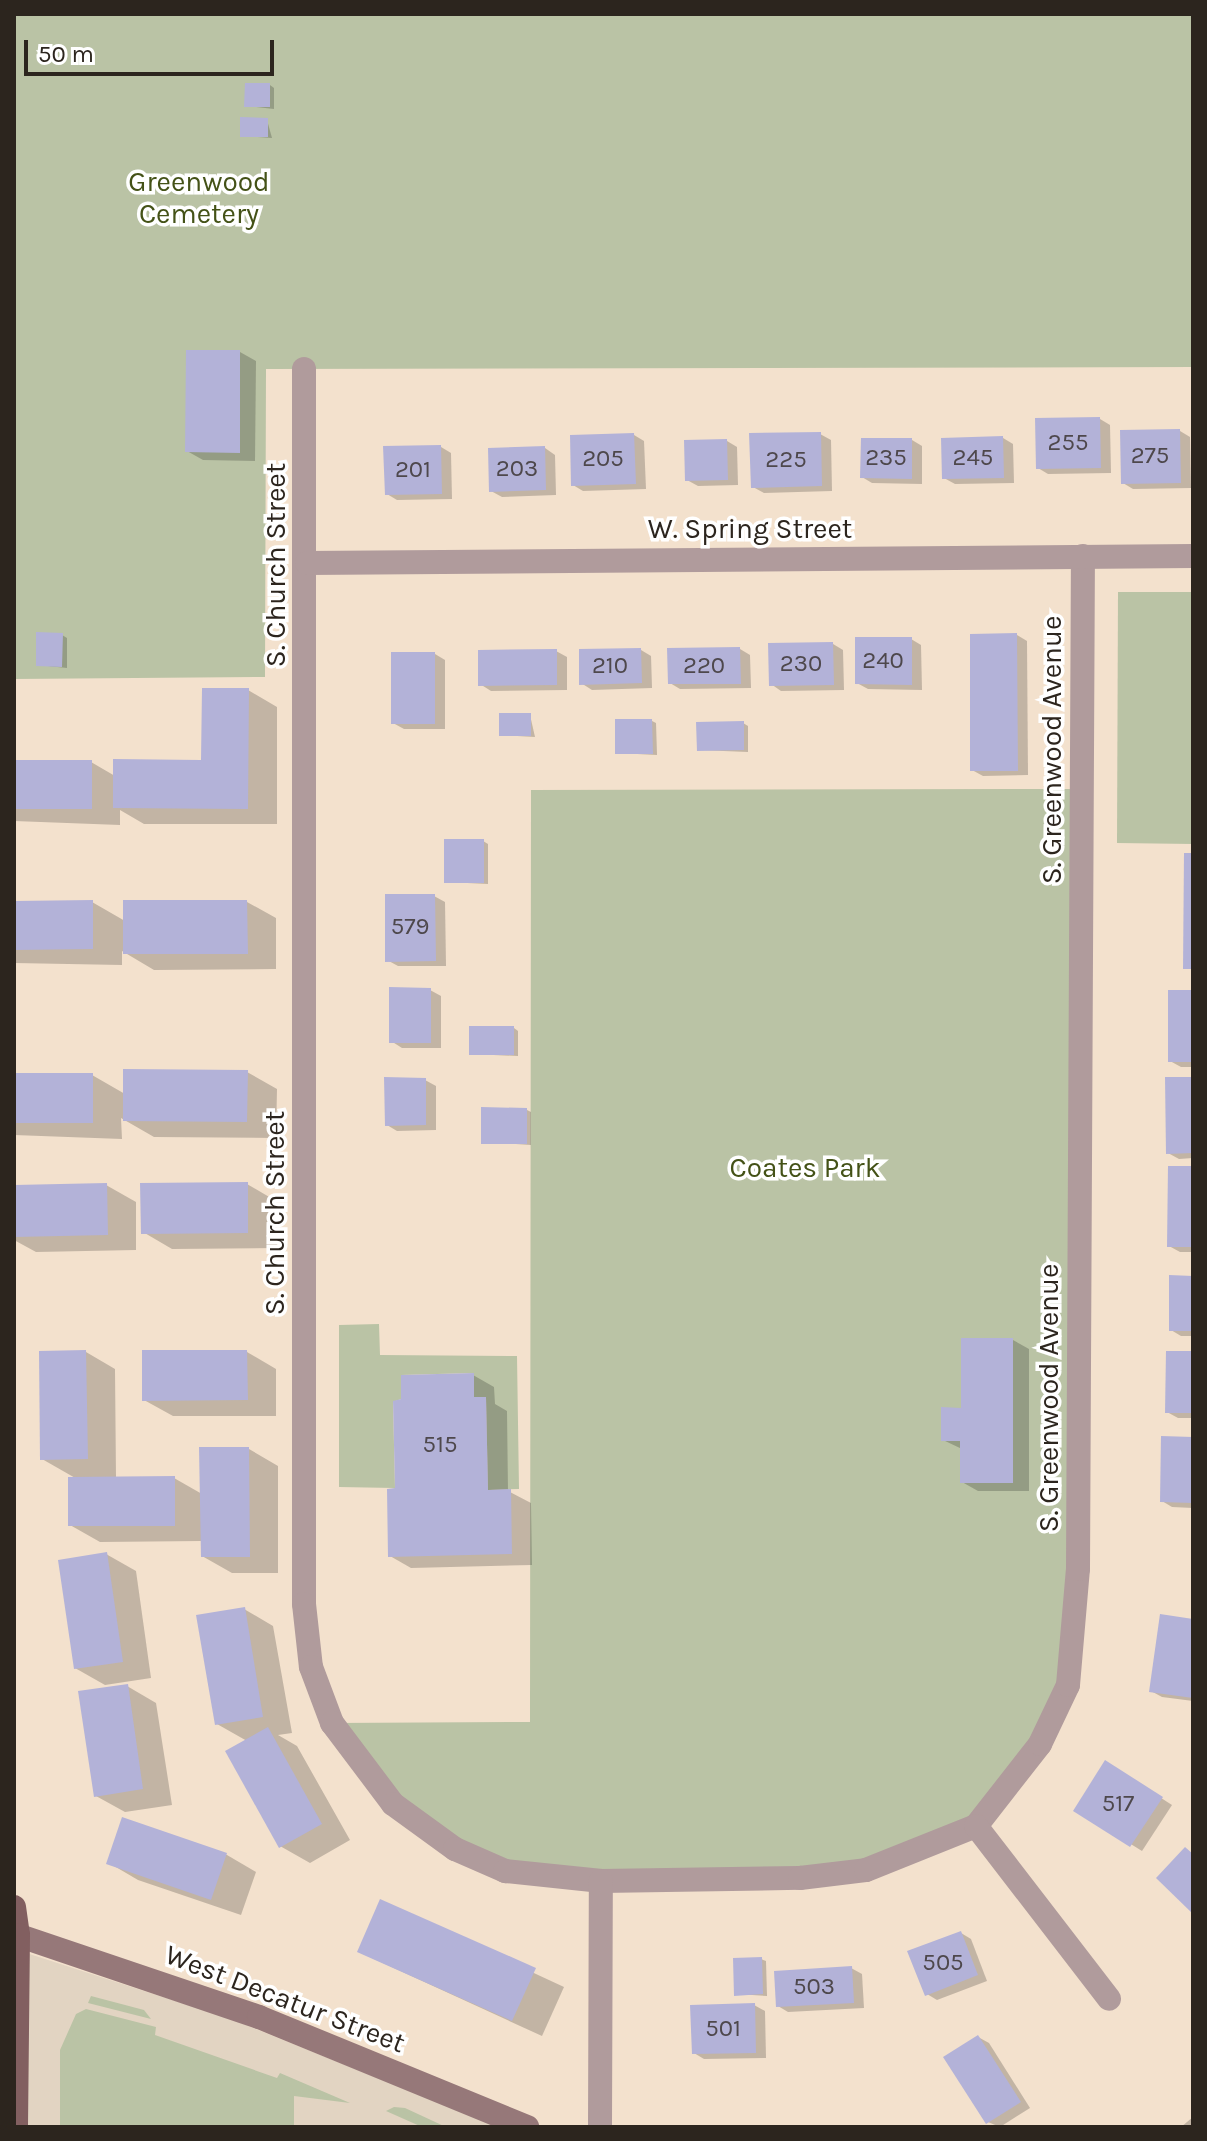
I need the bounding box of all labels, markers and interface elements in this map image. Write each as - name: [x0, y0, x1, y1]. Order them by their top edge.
- scale bar: [28, 24, 278, 74]
- text: 50 m: [38, 40, 94, 68]
- park label: Greenwood Cemetery: [128, 165, 270, 231]
- house number: 255: [1047, 429, 1089, 457]
- house number: 275: [1131, 442, 1169, 470]
- house number: 235: [865, 444, 907, 472]
- house number: 245: [953, 444, 993, 472]
- house number: 205: [582, 445, 624, 473]
- house number: 225: [765, 446, 807, 474]
- house number: 203: [496, 455, 538, 483]
- house number: 201: [395, 456, 431, 484]
- street label: S. Church Street: [259, 463, 293, 667]
- street label: W. Spring Street: [648, 512, 852, 546]
- street label: S. Greenwood Avenue: [1035, 616, 1069, 884]
- house number: 240: [862, 647, 904, 675]
- house number: 230: [780, 650, 822, 678]
- house number: 210: [592, 652, 628, 680]
- house number: 220: [683, 652, 725, 680]
- house number: 579: [391, 913, 429, 941]
- street label: S. Church Street: [258, 1111, 292, 1315]
- park label: Coates Park: [730, 1151, 880, 1185]
- street label: S. Greenwood Avenue: [1032, 1264, 1066, 1532]
- house number: 515: [422, 1431, 458, 1459]
- house number: 517: [1102, 1790, 1134, 1818]
- street label: West Decatur Street: [160, 1938, 410, 2060]
- house number: 505: [922, 1949, 964, 1977]
- house number: 503: [793, 1973, 835, 2001]
- house number: 501: [705, 2015, 741, 2043]

